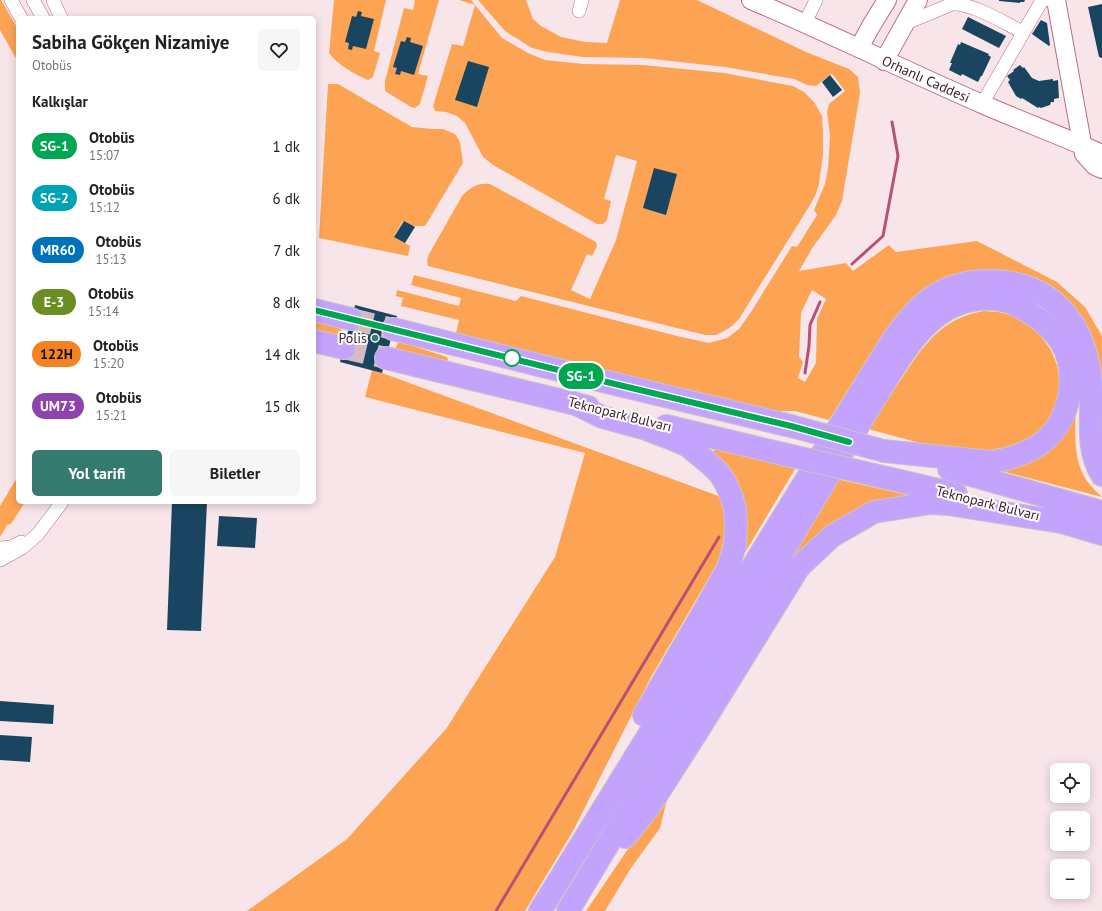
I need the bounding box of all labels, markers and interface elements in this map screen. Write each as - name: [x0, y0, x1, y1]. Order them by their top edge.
- button: heart: [258, 29, 300, 71]
- text: Sabiha Gökçen Nizamiye: [32, 30, 229, 54]
- street label: Orhanlı Caddesi: [879, 52, 973, 106]
- text: Otobüs: [32, 57, 72, 74]
- text: Kalkışlar: [32, 92, 88, 111]
- text: Otobüs: [89, 128, 135, 147]
- text: SG-1: [40, 137, 69, 155]
- text: 1 dk: [273, 137, 300, 156]
- text: 15:07: [89, 147, 120, 164]
- text: Otobüs: [89, 180, 135, 199]
- text: SG-2: [40, 189, 69, 207]
- text: 6 dk: [273, 189, 300, 208]
- text: 15:12: [89, 199, 120, 216]
- text: Otobüs: [96, 232, 141, 251]
- text: MR60: [40, 241, 76, 259]
- text: 7 dk: [273, 241, 300, 260]
- text: 15:13: [96, 251, 127, 268]
- text: Otobüs: [88, 284, 134, 303]
- text: E-3: [44, 293, 64, 311]
- text: 8 dk: [273, 293, 300, 312]
- text: 15:14: [88, 303, 119, 320]
- place label: Polis: [338, 329, 367, 347]
- marker: Polis: [370, 333, 380, 343]
- text: Otobüs: [93, 336, 139, 355]
- text: 122H: [40, 345, 73, 363]
- text: 14 dk: [264, 345, 300, 364]
- unlabelled marker: [503, 349, 521, 367]
- text: 15:20: [93, 355, 124, 372]
- line badge: SG-1: [553, 363, 609, 389]
- text: SG-1: [567, 367, 595, 385]
- text: Otobüs: [96, 388, 142, 407]
- street label: Teknopark Bulvarı: [566, 392, 674, 436]
- text: UM73: [40, 397, 76, 415]
- text: 15 dk: [264, 397, 300, 416]
- text: 15:21: [96, 407, 127, 424]
- button: Yol tarifi: [32, 450, 162, 496]
- button: Biletler: [170, 450, 300, 496]
- street label: Teknopark Bulvarı: [934, 481, 1042, 525]
- map controls: [1050, 763, 1090, 899]
- button: locate: [1050, 763, 1090, 803]
- button: +: [1050, 811, 1090, 851]
- button: −: [1050, 859, 1090, 899]

